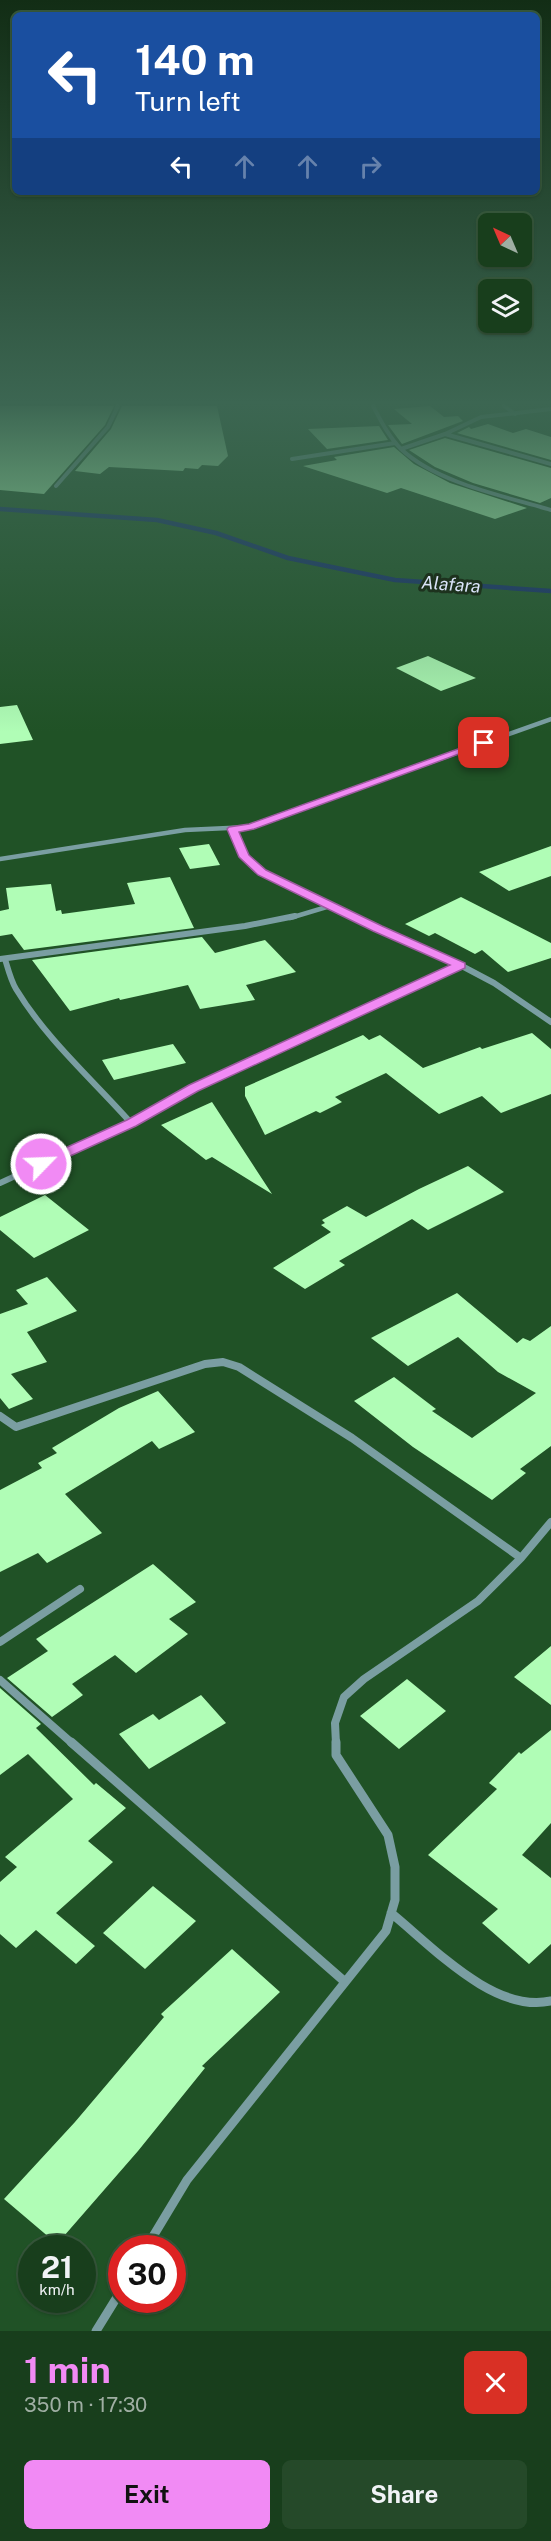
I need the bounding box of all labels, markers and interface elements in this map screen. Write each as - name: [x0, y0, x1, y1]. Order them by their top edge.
- text: 140 m: [135, 35, 255, 84]
- icon: left: [36, 36, 114, 114]
- text: Turn left: [135, 85, 241, 117]
- icon: left: [165, 150, 198, 183]
- icon: ahead: [228, 150, 261, 183]
- icon: ahead: [291, 150, 324, 183]
- icon: right: [354, 150, 387, 183]
- north arrow: [478, 213, 532, 267]
- map controls: [478, 213, 532, 333]
- button: layers: [478, 279, 532, 333]
- water label: Alafara: [421, 571, 481, 597]
- pin: [458, 717, 509, 768]
- icon: arrive: [467, 726, 500, 759]
- position arrow: [9, 1132, 73, 1196]
- speed limit sign: 30: [108, 2235, 186, 2313]
- text: 21: [41, 2249, 73, 2285]
- text: km/h: [39, 2281, 75, 2298]
- text: 1 min: [24, 2349, 111, 2391]
- button: close: [464, 2351, 527, 2414]
- text: 350 m · 17:30: [24, 2393, 147, 2417]
- button: Exit: [24, 2460, 270, 2529]
- button: Share: [282, 2460, 527, 2529]

